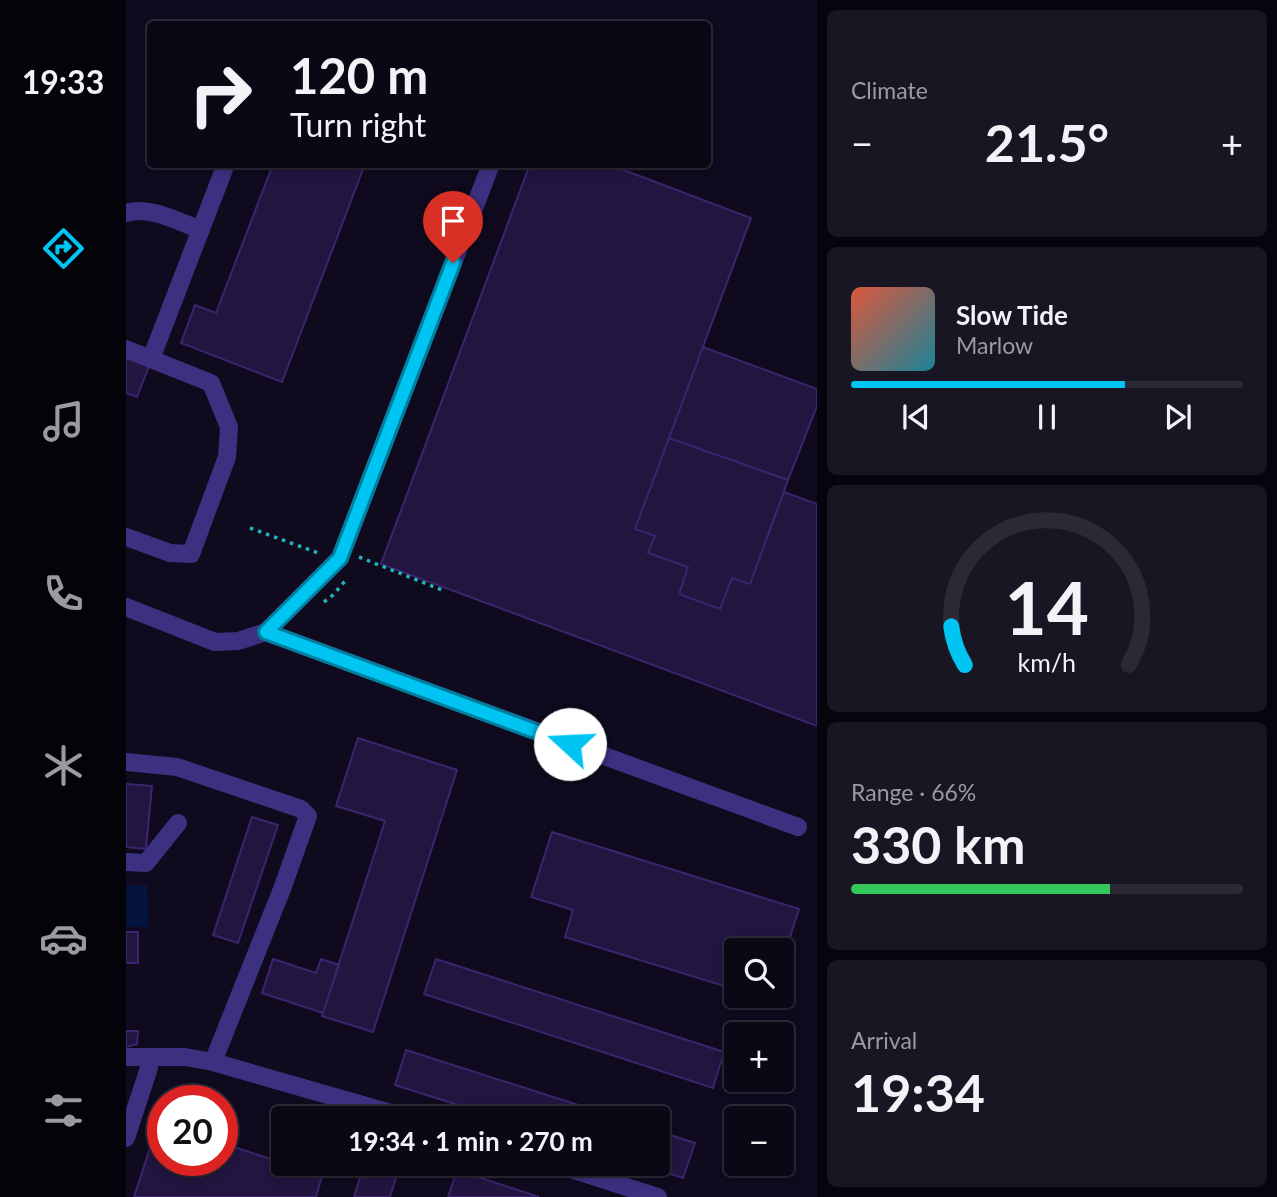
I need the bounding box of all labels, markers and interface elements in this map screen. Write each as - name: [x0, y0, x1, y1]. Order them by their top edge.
- text: 120 m: [290, 46, 428, 104]
- icon: right: [175, 49, 266, 140]
- text: 19:33: [22, 62, 104, 101]
- text: Climate: [851, 76, 928, 104]
- text: Turn right: [290, 105, 426, 144]
- text: 21.5°: [985, 111, 1109, 173]
- text: −: [851, 120, 873, 166]
- text: +: [1221, 120, 1243, 166]
- pin: [423, 191, 483, 263]
- icon: arrive: [434, 202, 472, 240]
- icon: directions: [39, 224, 88, 273]
- text: Slow Tide: [956, 299, 1068, 331]
- text: Marlow: [956, 331, 1033, 359]
- icon: music: [39, 397, 88, 446]
- icon: previous: [897, 398, 935, 436]
- icon: pause: [1028, 398, 1066, 436]
- icon: next: [1159, 398, 1197, 436]
- text: 14: [1005, 563, 1089, 651]
- icon: phone: [39, 569, 88, 618]
- text: km/h: [1018, 646, 1076, 676]
- position arrow: [533, 707, 607, 781]
- icon: climate: [39, 741, 88, 790]
- text: Range · 66%: [851, 778, 976, 806]
- text: 330 km: [851, 813, 1025, 875]
- icon: car: [39, 914, 88, 963]
- map controls: [724, 938, 794, 1176]
- button: search: [724, 938, 794, 1008]
- button: +: [724, 1022, 794, 1092]
- text: Arrival: [851, 1026, 917, 1054]
- text: 19:34: [851, 1061, 985, 1123]
- speed limit sign: 20: [147, 1085, 238, 1176]
- icon: filters: [39, 1086, 88, 1135]
- button: −: [724, 1106, 794, 1176]
- text: 19:34 · 1 min · 270 m: [348, 1125, 593, 1157]

